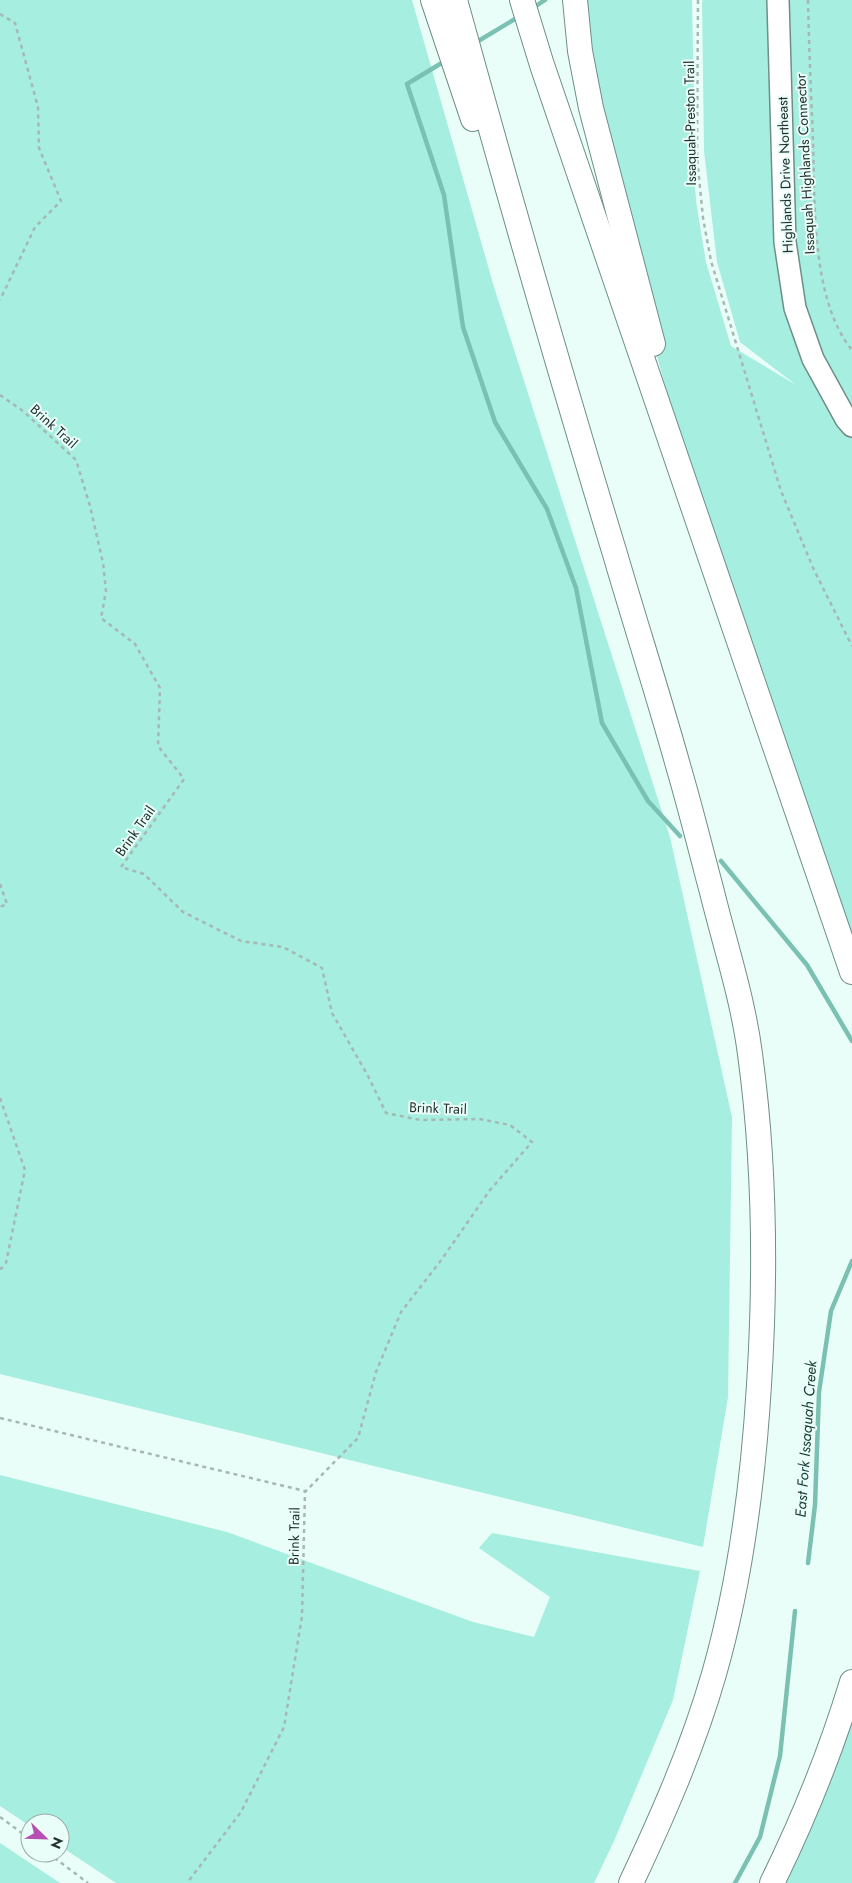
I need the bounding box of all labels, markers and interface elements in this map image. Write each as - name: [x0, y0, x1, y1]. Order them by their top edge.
- street label: Issaquah-Preston Trail: [679, 60, 701, 186]
- street label: Issaquah Highlands Connector: [790, 73, 820, 255]
- street label: Highlands Drive Northeast: [772, 96, 798, 253]
- street label: Brink Trail: [26, 399, 82, 453]
- street label: Brink Trail: [110, 802, 160, 860]
- street label: Brink Trail: [409, 1097, 467, 1119]
- water label: East Fork Issaquah Creek: [790, 1359, 822, 1518]
- street label: Brink Trail: [283, 1507, 305, 1565]
- north arrow: [20, 1813, 70, 1863]
- text: N: [46, 1834, 68, 1852]

